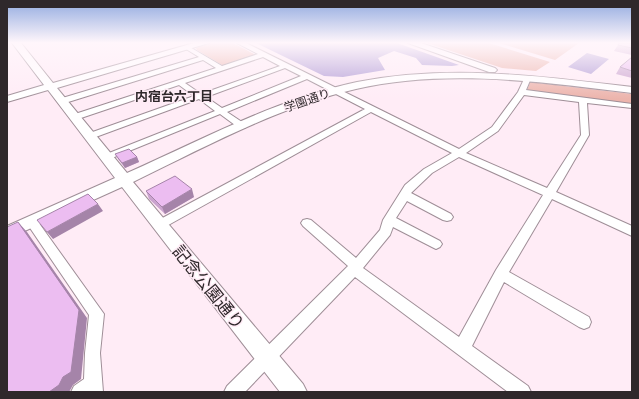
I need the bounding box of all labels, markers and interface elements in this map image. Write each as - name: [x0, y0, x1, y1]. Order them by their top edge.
- street label: 学園通り: [282, 85, 332, 115]
- district label: 内宿台六丁目: [135, 88, 213, 104]
- street label: 記念公園通り: [169, 241, 249, 333]

